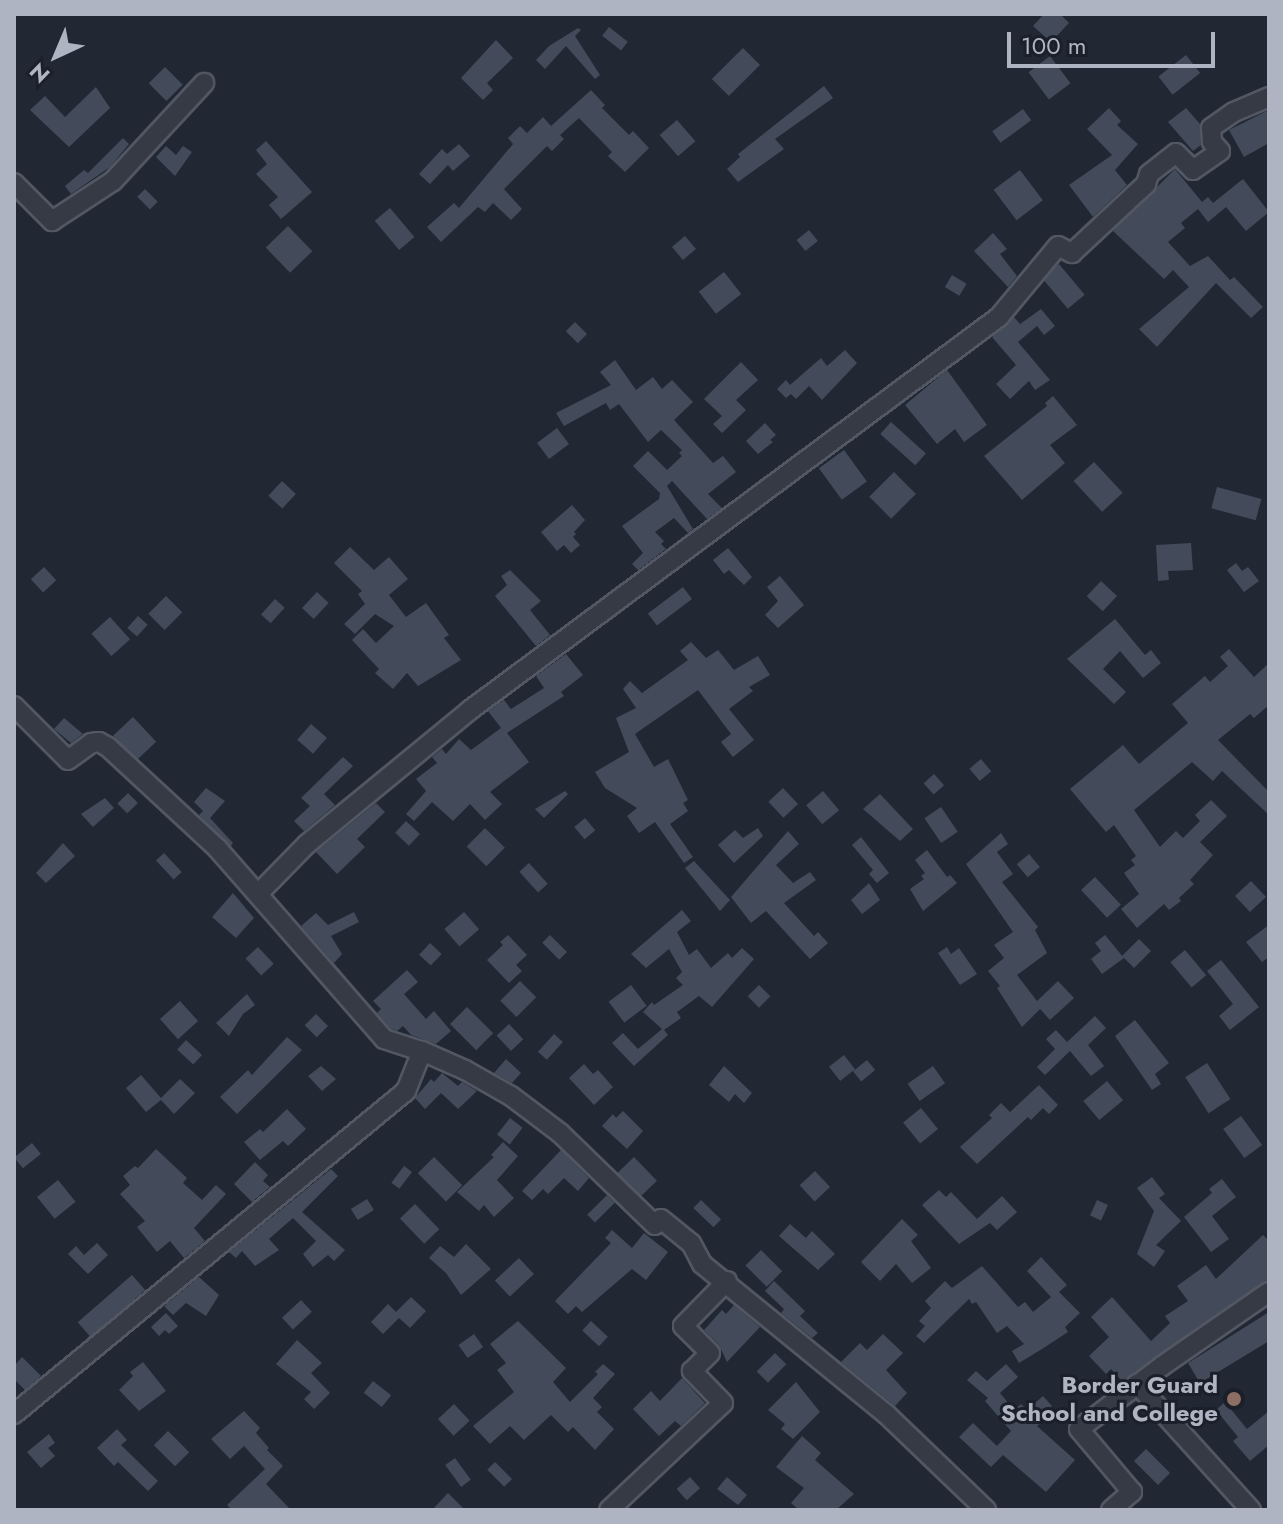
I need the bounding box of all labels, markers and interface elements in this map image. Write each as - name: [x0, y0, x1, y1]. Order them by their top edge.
- north arrow: [16, 16, 96, 96]
- scale bar: [1011, 16, 1219, 66]
- text: 100 m: [1021, 28, 1087, 63]
- text: N: [22, 56, 57, 91]
- place label: Border Guard School and College: [1001, 1371, 1218, 1427]
- marker: Border Guard School and College: [1225, 1390, 1243, 1408]

